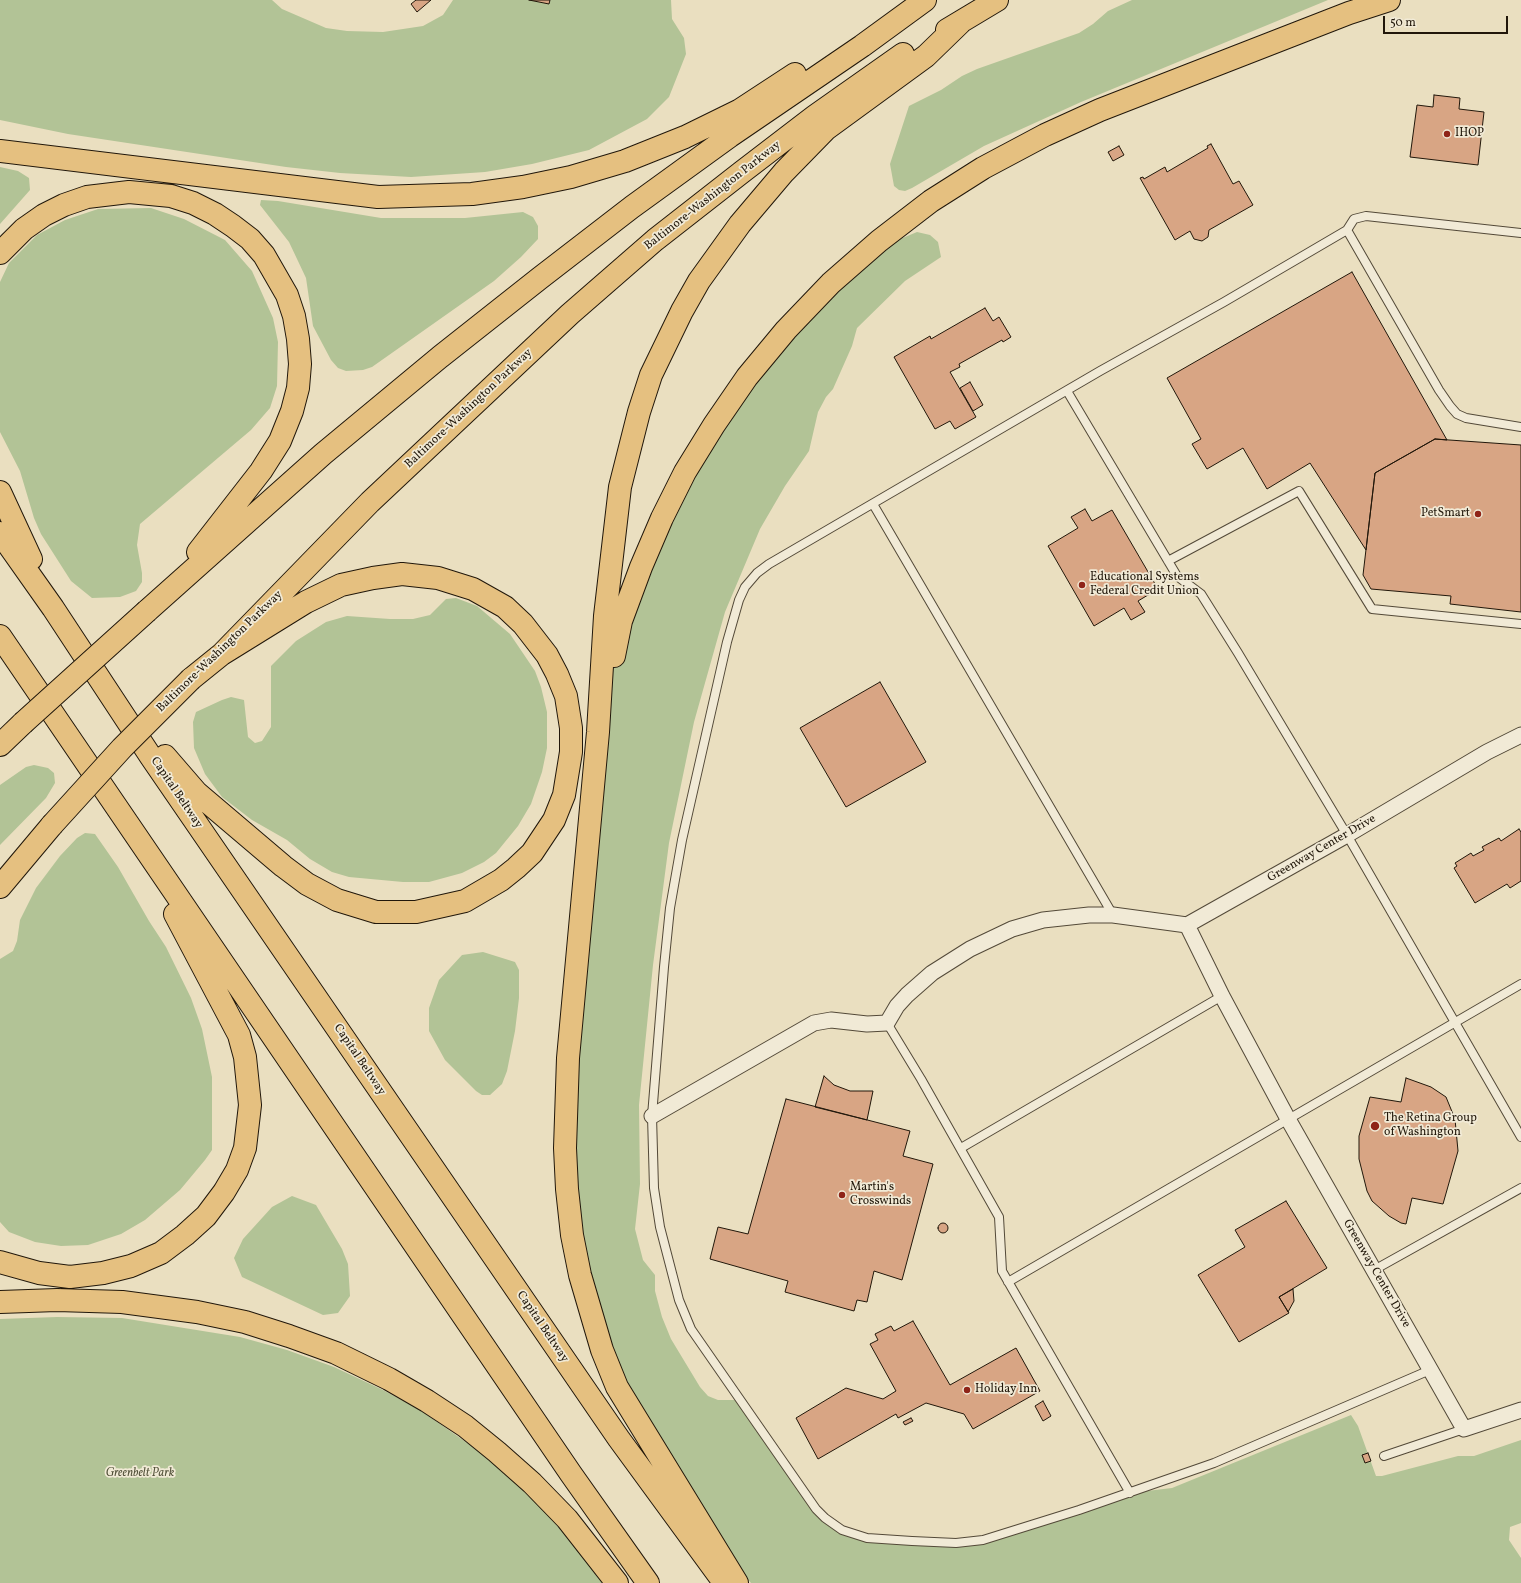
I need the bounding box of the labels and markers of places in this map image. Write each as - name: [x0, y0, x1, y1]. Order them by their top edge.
- place label: IHOP: [1455, 127, 1484, 141]
- marker: IHOP: [1442, 129, 1452, 139]
- place label: PetSmart: [1421, 507, 1470, 521]
- marker: PetSmart: [1473, 509, 1483, 519]
- place label: Educational Systems Federal Credit Union: [1090, 571, 1199, 599]
- marker: Educational Systems Federal Credit Union: [1077, 580, 1087, 590]
- place label: The Retina Group of Washington: [1384, 1112, 1477, 1140]
- marker: The Retina Group of Washington: [1369, 1120, 1381, 1132]
- place label: Martin's Crosswinds: [850, 1181, 911, 1209]
- marker: Martin's Crosswinds: [837, 1190, 847, 1200]
- place label: Holiday Inn: [975, 1383, 1037, 1397]
- marker: Holiday Inn: [962, 1385, 972, 1395]

